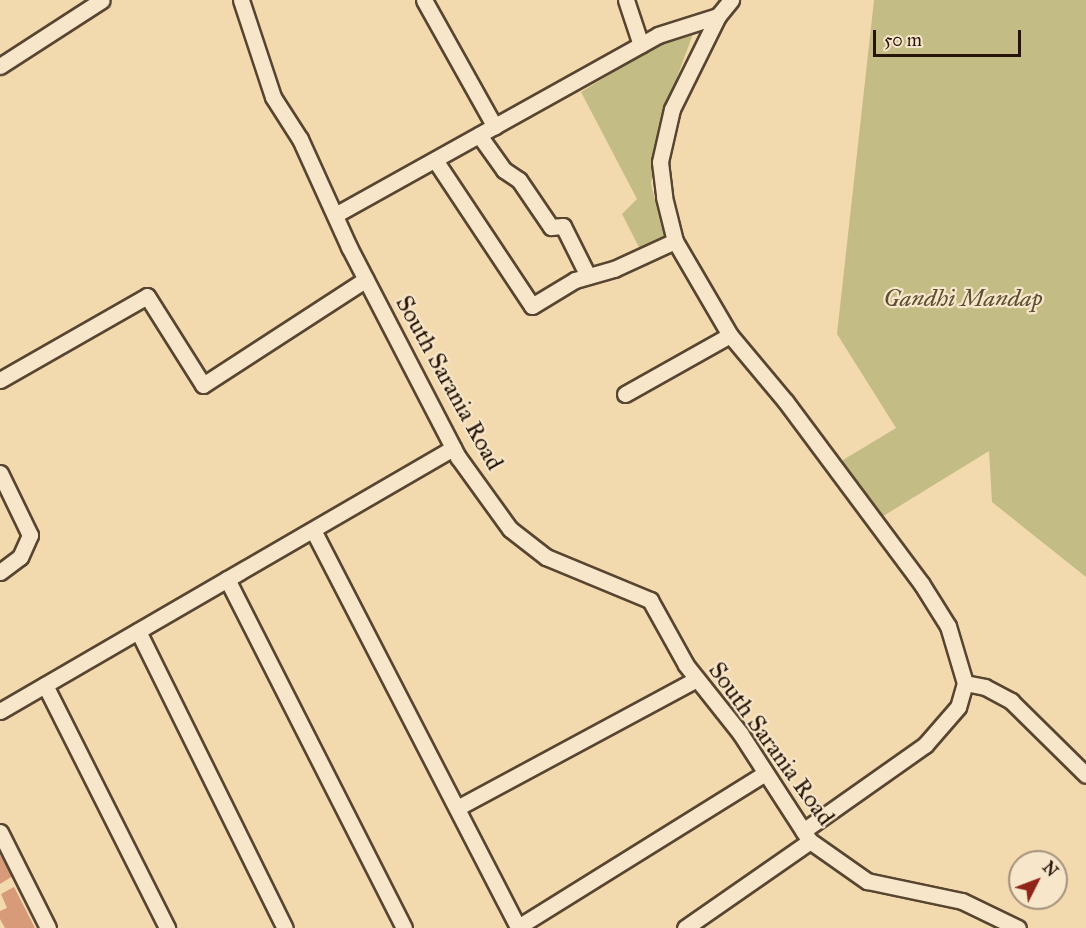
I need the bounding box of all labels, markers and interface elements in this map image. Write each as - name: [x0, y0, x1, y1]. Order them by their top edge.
- scale bar: [876, 18, 1024, 56]
- text: 50 m: [884, 29, 922, 51]
- park label: Gandhi Mandap: [883, 285, 1043, 313]
- street label: South Sarania Road: [389, 291, 509, 475]
- street label: South Sarania Road: [702, 657, 840, 831]
- north arrow: [1008, 850, 1068, 910]
- text: N: [1039, 858, 1062, 880]

